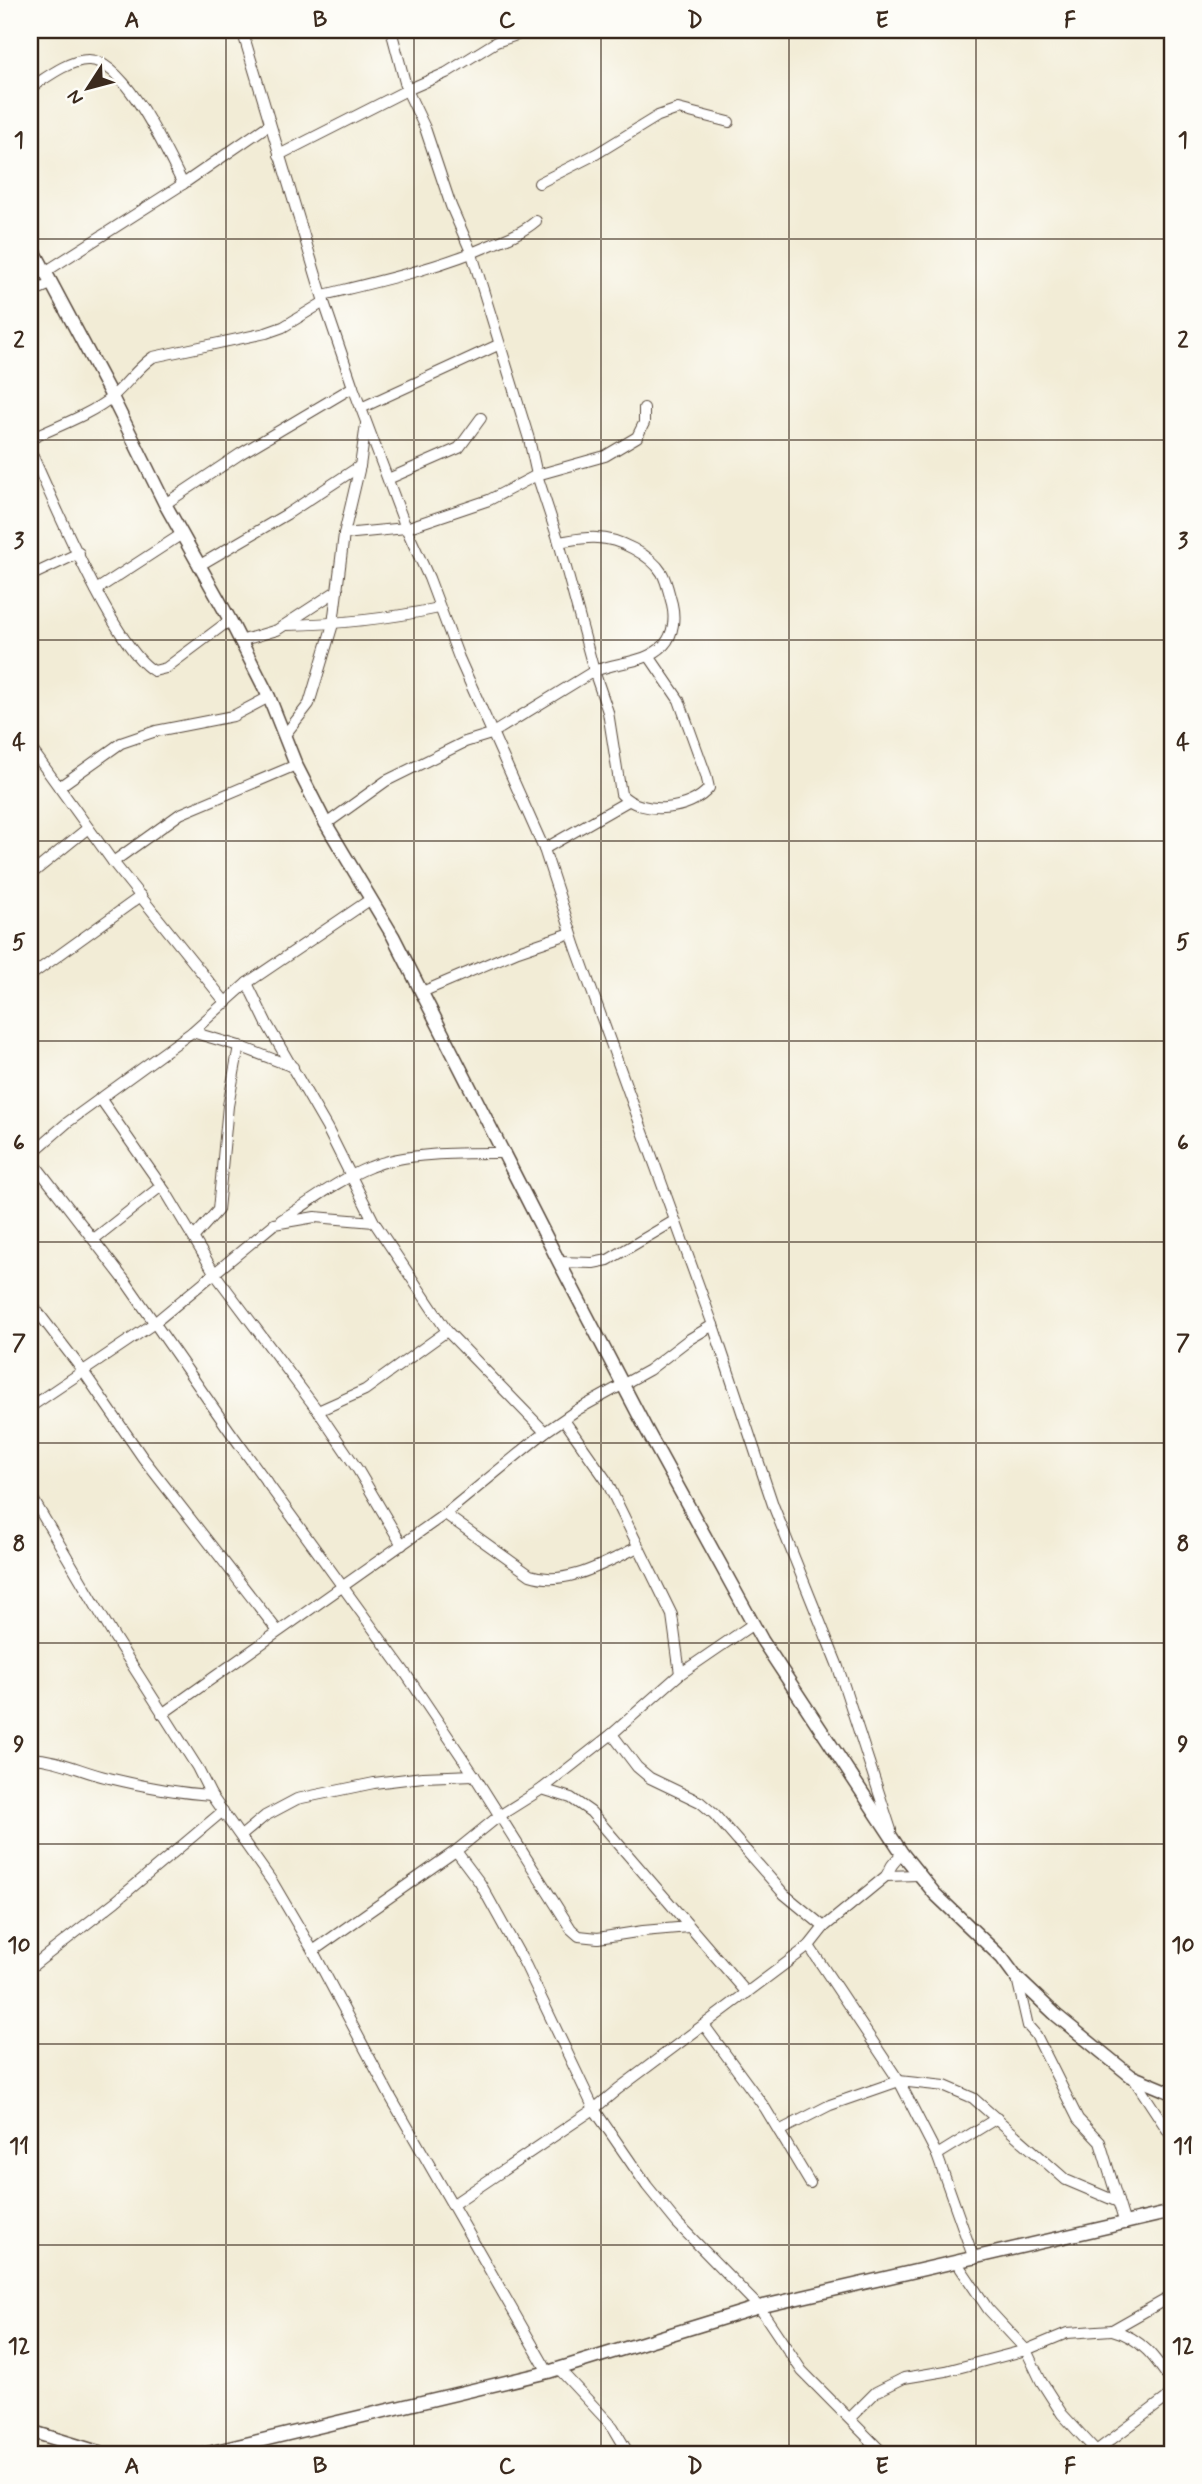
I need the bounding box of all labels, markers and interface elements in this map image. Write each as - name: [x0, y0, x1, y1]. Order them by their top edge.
- text: A: [124, 6, 140, 36]
- text: B: [313, 6, 328, 36]
- text: C: [499, 6, 516, 36]
- text: D: [687, 6, 703, 36]
- text: E: [875, 6, 889, 36]
- text: F: [1064, 6, 1076, 36]
- north arrow: [52, 52, 122, 122]
- text: N: [62, 85, 89, 110]
- text: 1: [14, 126, 24, 156]
- text: 1: [1178, 126, 1188, 156]
- text: 2: [13, 326, 25, 356]
- text: 2: [1177, 326, 1189, 356]
- text: 3: [14, 527, 25, 557]
- text: 3: [1178, 527, 1189, 557]
- text: 4: [12, 728, 26, 758]
- text: 4: [1176, 728, 1190, 758]
- text: 5: [12, 928, 26, 958]
- text: 5: [1176, 928, 1190, 958]
- text: 6: [13, 1129, 25, 1159]
- text: 6: [1177, 1129, 1189, 1159]
- text: 7: [12, 1329, 26, 1359]
- text: 7: [1176, 1329, 1190, 1359]
- text: 8: [13, 1530, 25, 1560]
- text: 8: [1177, 1530, 1189, 1560]
- text: 9: [13, 1730, 25, 1760]
- text: 9: [1177, 1730, 1189, 1760]
- text: 10: [7, 1931, 31, 1961]
- text: 10: [1171, 1931, 1195, 1961]
- text: 11: [9, 2132, 29, 2162]
- text: 11: [1173, 2132, 1193, 2162]
- text: 12: [8, 2332, 30, 2362]
- text: 12: [1172, 2332, 1194, 2362]
- text: A: [124, 2452, 140, 2482]
- text: B: [313, 2452, 328, 2482]
- text: C: [499, 2452, 516, 2482]
- text: D: [687, 2452, 703, 2482]
- text: E: [875, 2452, 889, 2482]
- text: F: [1064, 2452, 1076, 2482]

